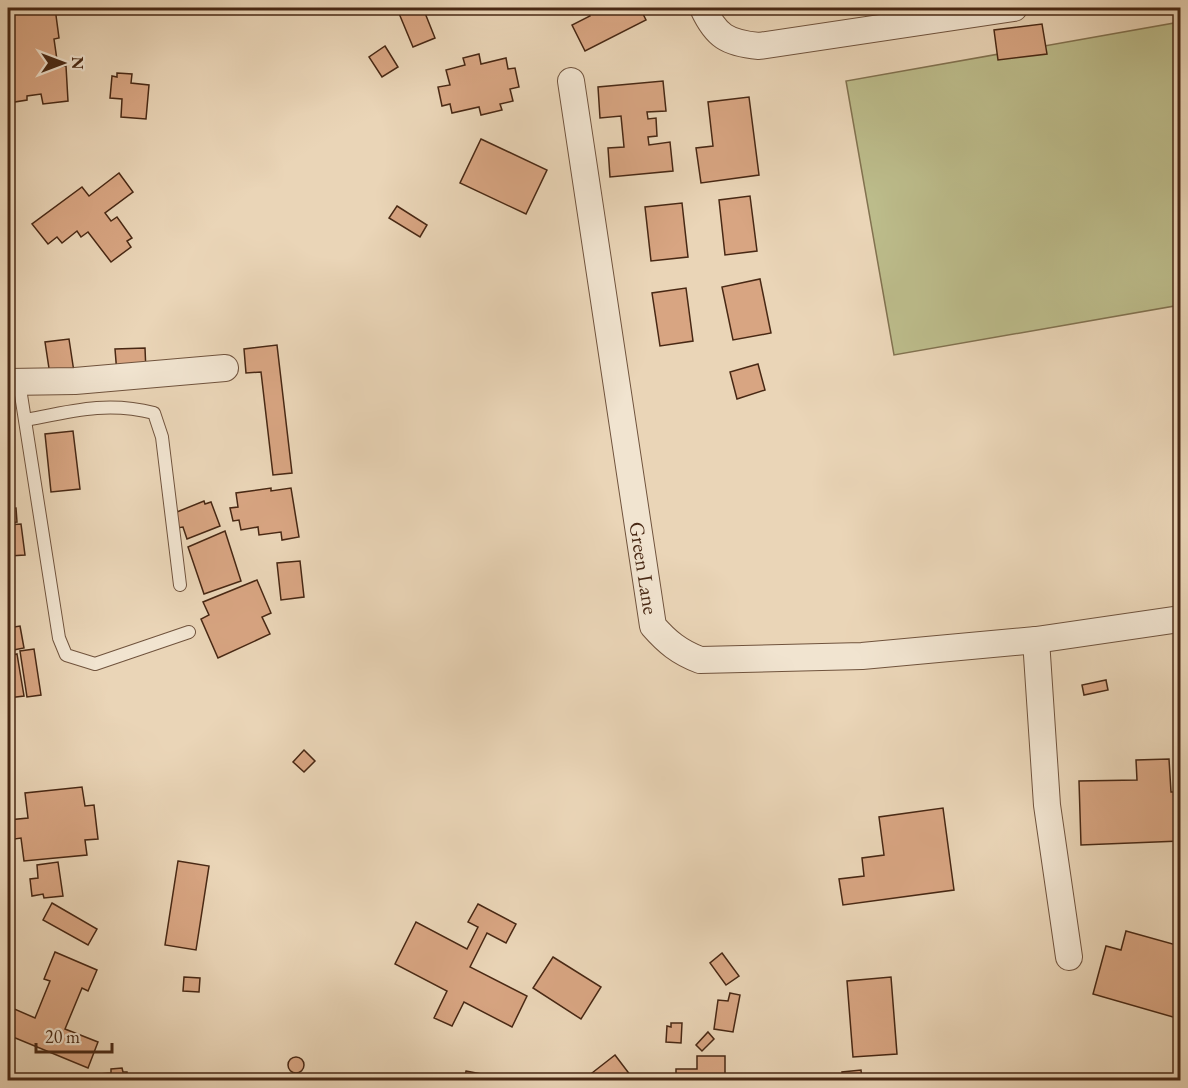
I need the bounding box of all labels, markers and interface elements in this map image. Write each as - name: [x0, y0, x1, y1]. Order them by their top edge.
- north arrow: [33, 33, 93, 93]
- text: N: [67, 57, 88, 70]
- street label: Green Lane: [623, 520, 665, 616]
- scale bar: [36, 1016, 112, 1054]
- text: 20 m: [45, 1025, 80, 1048]

